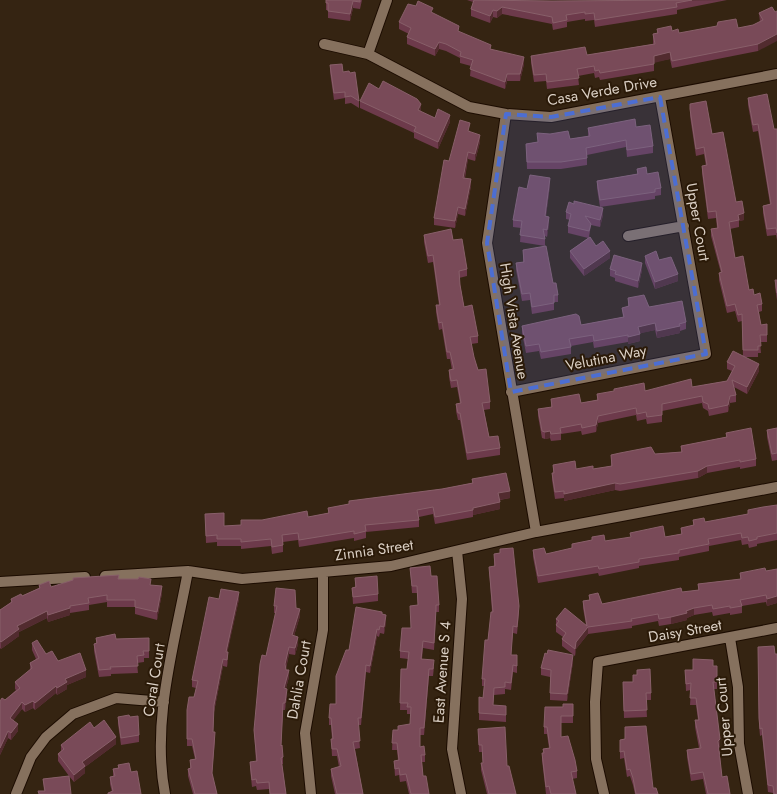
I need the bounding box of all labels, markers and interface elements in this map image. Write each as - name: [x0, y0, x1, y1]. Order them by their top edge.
- street label: Casa Verde Drive: [545, 70, 659, 111]
- street label: Upper Court: [680, 181, 716, 263]
- street label: High Vista Avenue: [494, 261, 534, 381]
- street label: Velutina Way: [564, 339, 649, 377]
- street label: Zinnia Street: [333, 534, 415, 566]
- street label: Daisy Street: [647, 614, 724, 648]
- street label: East Avenue S 4: [427, 620, 457, 724]
- street label: Dahlia Court: [281, 639, 317, 721]
- street label: Coral Court: [137, 641, 171, 718]
- street label: Upper Court: [710, 676, 738, 757]

